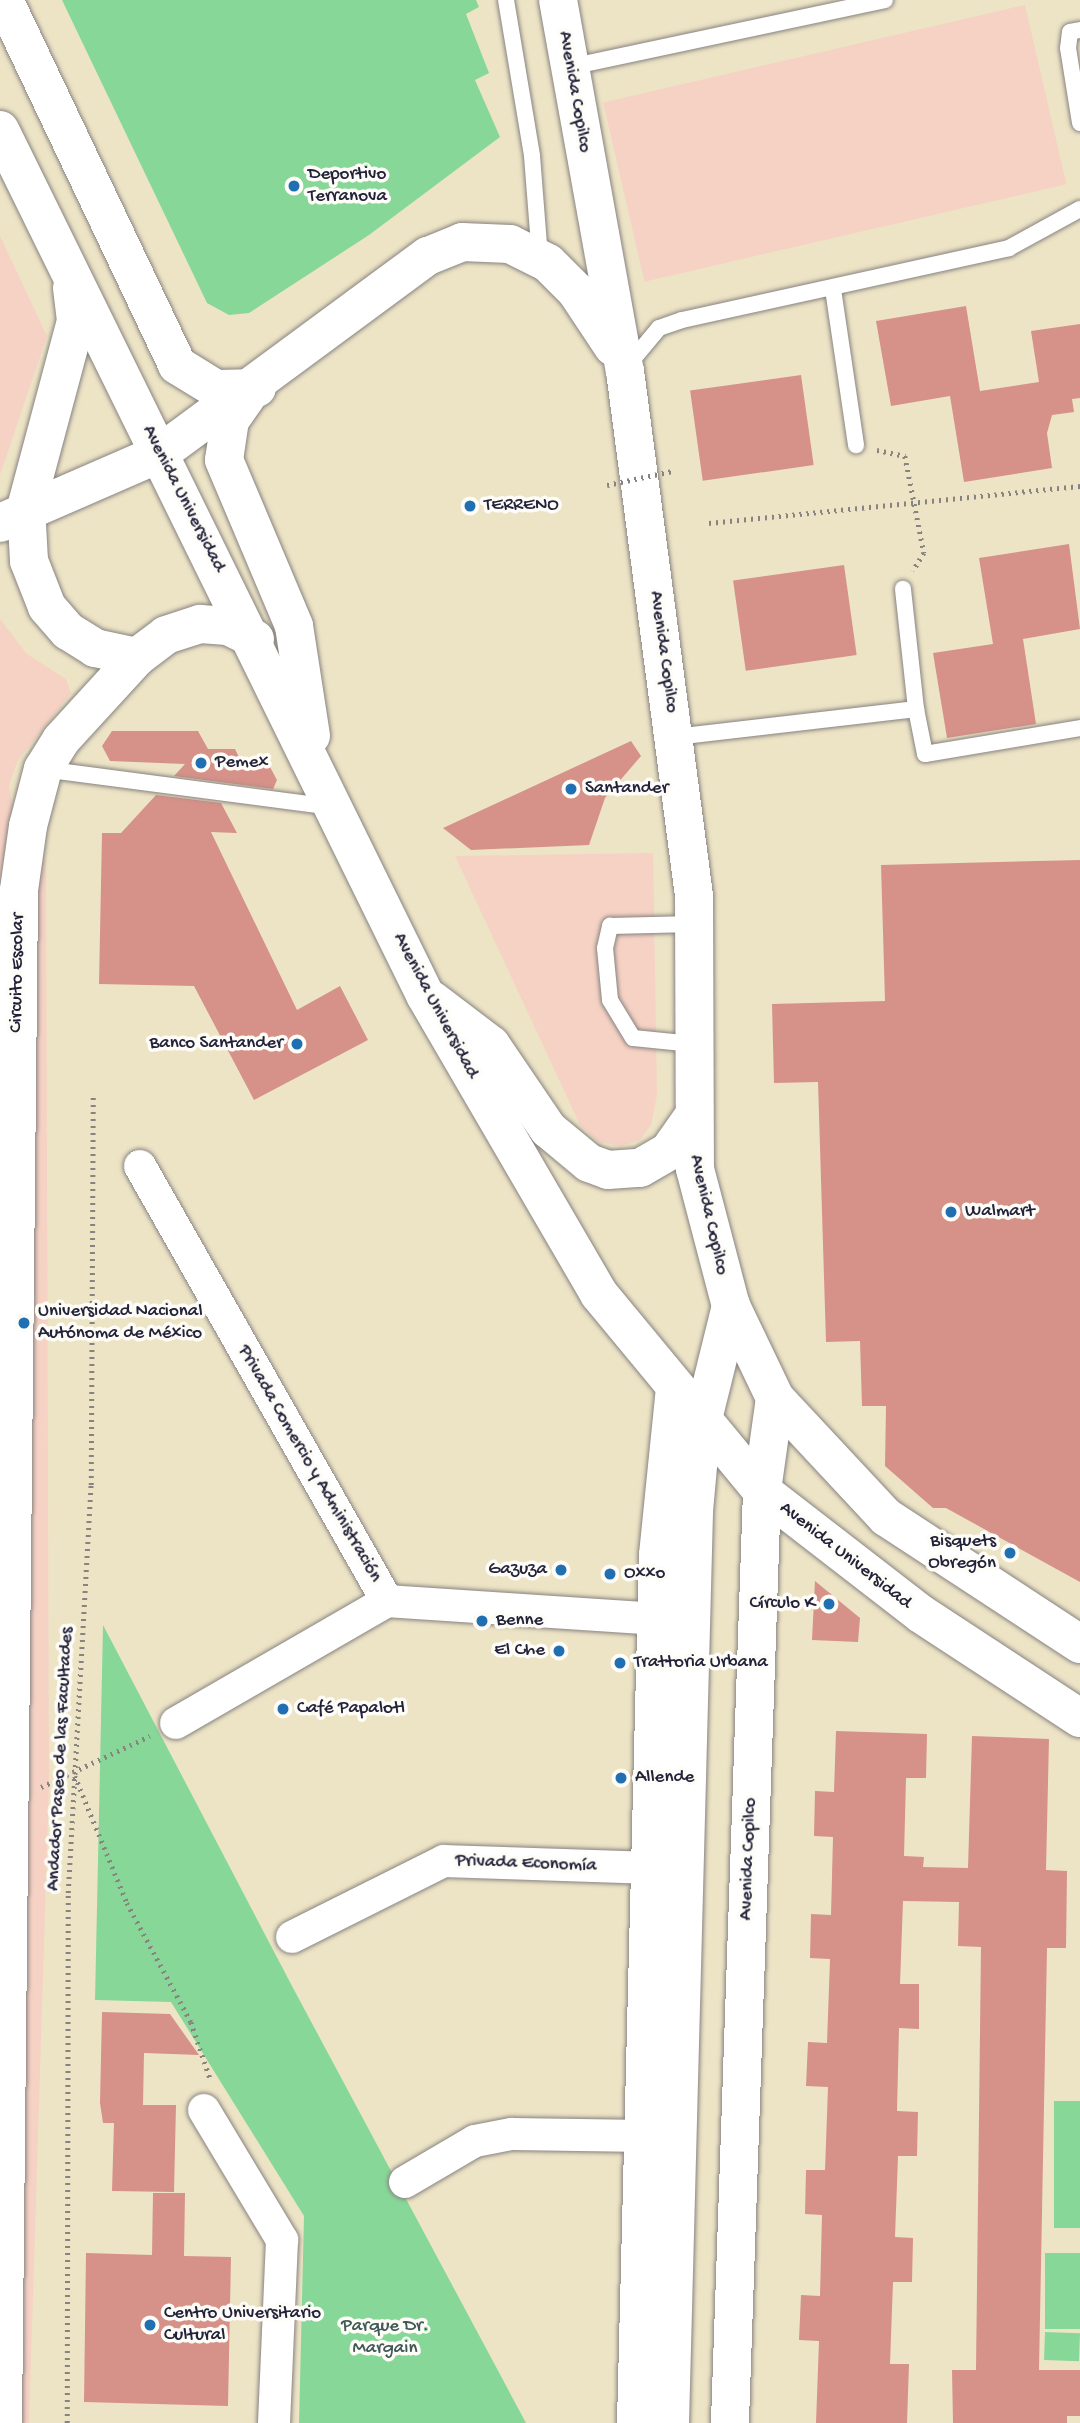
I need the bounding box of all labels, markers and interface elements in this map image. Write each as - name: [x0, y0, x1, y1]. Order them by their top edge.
- street label: Avenida Copilco: [552, 30, 596, 154]
- place label: Deportivo Terranova: [308, 164, 387, 208]
- marker: Deportivo Terranova: [286, 178, 302, 194]
- street label: Avenida Universidad: [136, 422, 230, 576]
- place label: TERRENO: [484, 495, 559, 517]
- marker: TERRENO: [462, 498, 478, 514]
- street label: Avenida Copilco: [643, 590, 683, 714]
- place label: Pemex: [215, 752, 269, 774]
- marker: Pemex: [193, 755, 209, 771]
- place label: Santander: [585, 778, 668, 800]
- marker: Santander: [563, 781, 579, 797]
- street label: Circuito Escolar: [6, 913, 30, 1033]
- street label: Avenida Universidad: [387, 929, 483, 1083]
- place label: Banco Santander: [150, 1033, 283, 1055]
- marker: Banco Santander: [289, 1036, 305, 1052]
- street label: Avenida Copilco: [683, 1153, 733, 1277]
- place label: Walmart: [965, 1201, 1034, 1223]
- marker: Walmart: [943, 1204, 959, 1220]
- place label: Universidad Nacional Autónoma de México: [38, 1301, 203, 1345]
- marker: Universidad Nacional Autónoma de México: [16, 1315, 32, 1331]
- street label: Privada Comercio y Administración: [232, 1341, 386, 1587]
- street label: Avenida Universidad: [774, 1497, 916, 1615]
- place label: Bisquets Obregón: [928, 1531, 996, 1575]
- marker: Bisquets Obregón: [1002, 1545, 1018, 1561]
- place label: Gazuza: [488, 1559, 547, 1581]
- marker: Gazuza: [553, 1562, 569, 1578]
- place label: Oxxo: [624, 1563, 665, 1585]
- marker: Oxxo: [602, 1566, 618, 1582]
- place label: Círculo K: [749, 1593, 815, 1615]
- marker: Círculo K: [821, 1596, 837, 1612]
- place label: Benne: [496, 1610, 543, 1632]
- marker: Benne: [474, 1613, 490, 1629]
- street label: Andador Paseo de las Facultades: [43, 1627, 79, 1891]
- place label: El Che: [494, 1640, 545, 1662]
- marker: El Che: [551, 1643, 567, 1659]
- place label: Trattoria Urbana: [634, 1652, 768, 1674]
- marker: Trattoria Urbana: [612, 1655, 628, 1671]
- place label: Café Papalotl: [297, 1698, 405, 1720]
- marker: Café Papalotl: [275, 1701, 291, 1717]
- place label: Allende: [635, 1767, 694, 1789]
- marker: Allende: [613, 1770, 629, 1786]
- street label: Avenida Copilco: [735, 1797, 763, 1921]
- street label: Privada Economía: [455, 1850, 597, 1878]
- place label: Centro Universitario Cultural: [164, 2303, 321, 2347]
- park label: Parque Dr. Margain: [341, 2316, 429, 2360]
- marker: Centro Universitario Cultural: [142, 2317, 158, 2333]

